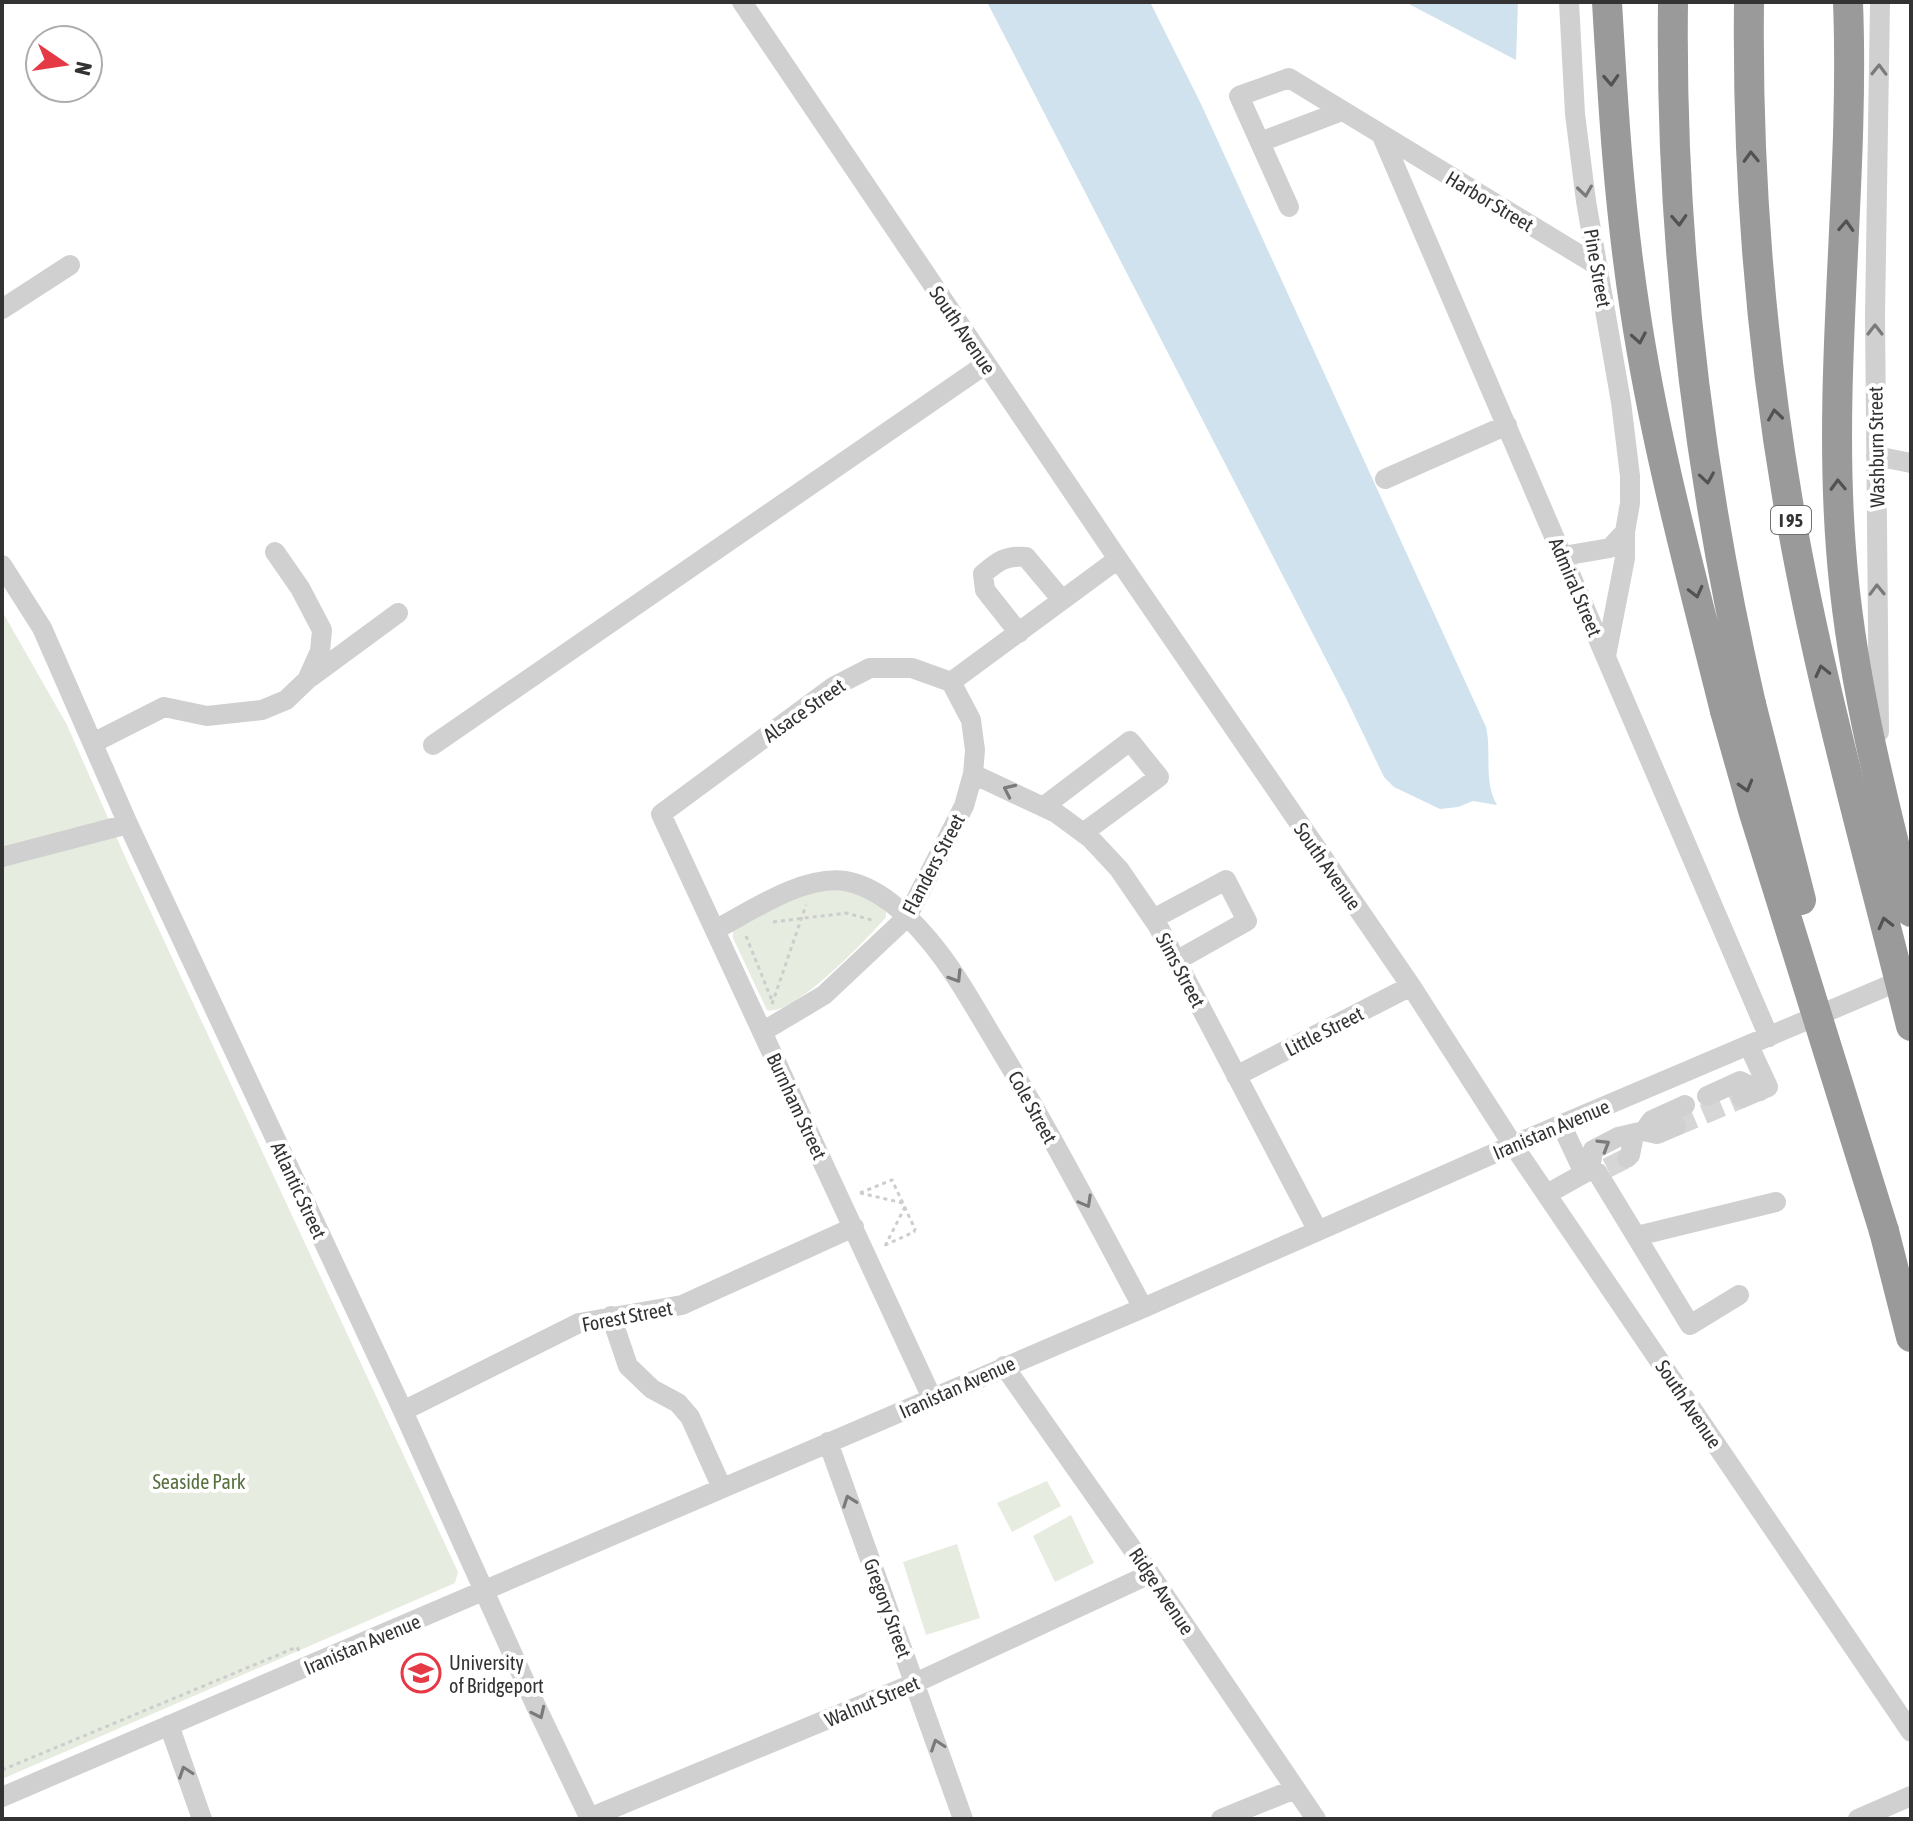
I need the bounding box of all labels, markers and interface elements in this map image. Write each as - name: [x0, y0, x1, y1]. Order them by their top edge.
- north arrow: [24, 24, 104, 104]
- text: N: [69, 59, 98, 78]
- one-way arrow: [1870, 63, 1888, 76]
- one-way arrow: [1603, 74, 1620, 87]
- one-way arrow: [1743, 150, 1760, 163]
- street label: Harbor Street: [1442, 166, 1538, 236]
- one-way arrow: [1576, 184, 1593, 198]
- one-way arrow: [1670, 214, 1687, 227]
- one-way arrow: [1837, 219, 1854, 232]
- street label: Pine Street: [1580, 227, 1616, 309]
- street label: South Avenue: [925, 282, 1001, 378]
- one-way arrow: [1866, 323, 1884, 336]
- one-way arrow: [1630, 331, 1647, 345]
- street label: Washburn Street: [1863, 386, 1889, 508]
- one-way arrow: [1767, 409, 1784, 422]
- one-way arrow: [1698, 471, 1715, 485]
- one-way arrow: [1829, 478, 1846, 491]
- road number: I 95: [1771, 506, 1811, 534]
- street label: Admiral Street: [1545, 534, 1607, 640]
- one-way arrow: [1868, 583, 1886, 596]
- one-way arrow: [1686, 585, 1703, 598]
- one-way arrow: [1814, 665, 1831, 678]
- street label: Alsace Street: [759, 673, 850, 747]
- one-way arrow: [1737, 779, 1753, 793]
- one-way arrow: [1002, 784, 1017, 800]
- street label: Flanders Street: [897, 810, 969, 918]
- street label: South Avenue: [1290, 818, 1366, 914]
- one-way arrow: [1878, 917, 1895, 931]
- street label: Sims Street: [1152, 929, 1210, 1011]
- one-way arrow: [947, 968, 962, 983]
- street label: Little Street: [1281, 1001, 1367, 1060]
- street label: Burnham Street: [762, 1049, 832, 1163]
- street label: Cole Street: [1004, 1067, 1062, 1147]
- street label: Iranistan Avenue: [1489, 1094, 1613, 1164]
- street label: Atlantic Street: [267, 1138, 332, 1242]
- one-way arrow: [1596, 1140, 1610, 1155]
- one-way arrow: [1076, 1194, 1092, 1208]
- street label: Forest Street: [580, 1296, 674, 1336]
- street label: Iranistan Avenue: [896, 1351, 1018, 1423]
- street label: South Avenue: [1651, 1356, 1727, 1452]
- park label: Seaside Park: [152, 1470, 246, 1493]
- one-way arrow: [842, 1495, 859, 1509]
- street label: Ridge Avenue: [1125, 1543, 1199, 1639]
- street label: Gregory Street: [859, 1555, 917, 1661]
- street label: Iranistan Avenue: [300, 1609, 424, 1679]
- place label: University of Bridgeport: [449, 1651, 544, 1697]
- school or university icon: University of Bridgeport: [400, 1652, 442, 1694]
- street label: Walnut Street: [821, 1671, 923, 1731]
- one-way arrow: [529, 1705, 545, 1720]
- one-way arrow: [931, 1739, 947, 1753]
- one-way arrow: [179, 1766, 195, 1780]

